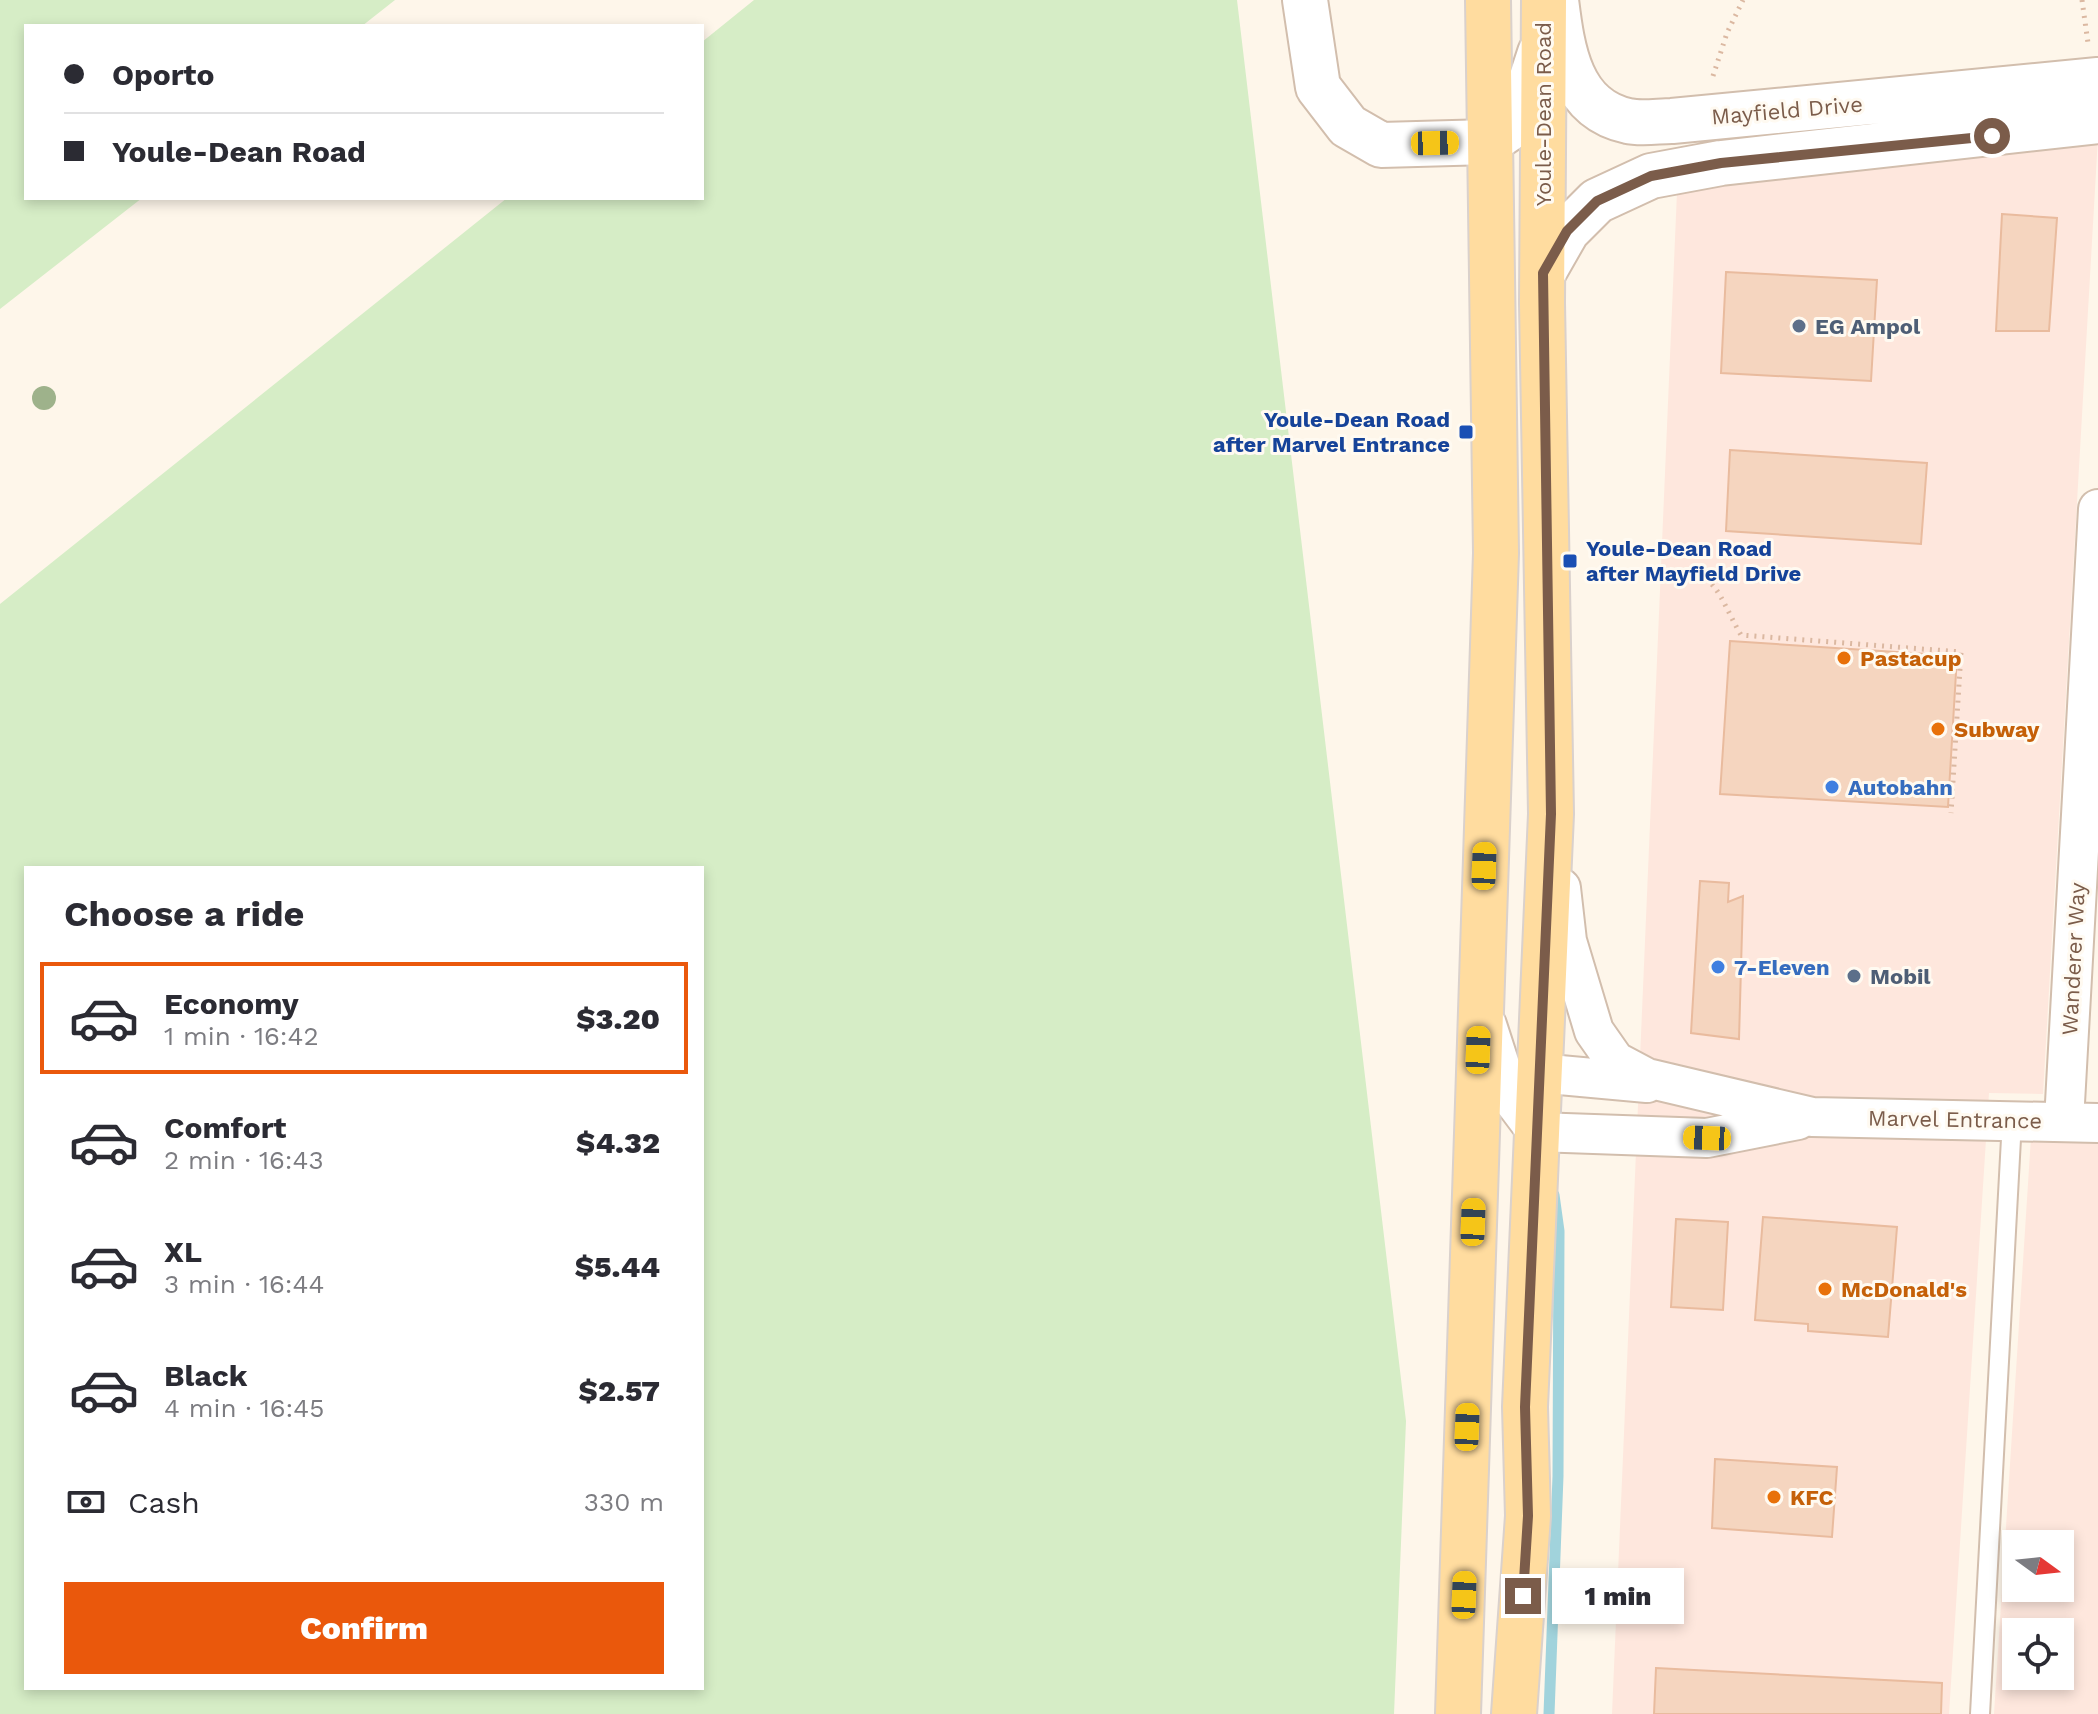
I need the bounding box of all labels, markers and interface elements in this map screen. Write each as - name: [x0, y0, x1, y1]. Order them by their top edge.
- street label: Youle-Dean Road: [1531, 22, 1556, 206]
- text: Oporto: [112, 57, 214, 92]
- street label: Mayfield Drive: [1710, 91, 1864, 130]
- route start: [1974, 118, 2010, 154]
- car: [1411, 131, 1459, 155]
- text: Youle-Dean Road: [112, 134, 366, 169]
- place label: EG Ampol: [1815, 314, 1921, 339]
- marker: EG Ampol: [1790, 317, 1808, 335]
- place label: Youle-Dean Road after Marvel Entrance: [1213, 407, 1450, 457]
- marker: Youle-Dean Road after Marvel Entrance: [1457, 423, 1475, 441]
- place label: Youle-Dean Road after Mayfield Drive: [1586, 536, 1801, 586]
- marker: Youle-Dean Road after Mayfield Drive: [1561, 552, 1579, 570]
- place label: Pastacup: [1860, 646, 1962, 671]
- marker: Pastacup: [1835, 649, 1853, 667]
- place label: Subway: [1954, 717, 2040, 742]
- marker: Subway: [1929, 720, 1947, 738]
- place label: Autobahn: [1848, 775, 1953, 800]
- marker: Autobahn: [1823, 778, 1841, 796]
- car: [1471, 842, 1497, 890]
- street label: Wanderer Way: [2057, 881, 2090, 1036]
- text: Choose a ride: [64, 893, 304, 935]
- place label: 7-Eleven: [1734, 955, 1830, 980]
- marker: 7-Eleven: [1709, 958, 1727, 976]
- place label: Mobil: [1870, 964, 1931, 989]
- marker: Mobil: [1845, 967, 1863, 985]
- icon: car: [68, 982, 140, 1054]
- text: Economy: [164, 986, 299, 1021]
- text: $3.20: [576, 1001, 660, 1036]
- text: 1 min · 16:42: [164, 1021, 319, 1051]
- car: [1465, 1026, 1491, 1074]
- street label: Marvel Entrance: [1868, 1105, 2042, 1134]
- icon: car: [68, 1106, 140, 1178]
- text: Comfort: [164, 1110, 286, 1145]
- text: $4.32: [576, 1125, 660, 1160]
- car: [1683, 1125, 1731, 1151]
- text: 2 min · 16:43: [164, 1145, 324, 1175]
- car: [1460, 1198, 1486, 1246]
- icon: car: [68, 1230, 140, 1302]
- text: XL: [164, 1234, 202, 1269]
- text: $5.44: [575, 1249, 660, 1284]
- text: 3 min · 16:44: [164, 1269, 324, 1299]
- place label: McDonald's: [1841, 1277, 1967, 1302]
- marker: McDonald's: [1816, 1280, 1834, 1298]
- icon: car: [68, 1354, 140, 1426]
- text: Black: [164, 1358, 248, 1393]
- text: $2.57: [579, 1373, 660, 1408]
- text: 4 min · 16:45: [164, 1393, 324, 1423]
- car: [1454, 1403, 1480, 1451]
- icon: cash: [64, 1480, 108, 1524]
- text: Cash: [128, 1485, 200, 1520]
- place label: KFC: [1790, 1485, 1834, 1510]
- text: 330 m: [584, 1487, 664, 1517]
- marker: KFC: [1765, 1488, 1783, 1506]
- north arrow: [2002, 1530, 2074, 1602]
- map controls: [2002, 1530, 2074, 1690]
- callout: 1 min: [1551, 1568, 1683, 1624]
- car: [1451, 1571, 1477, 1619]
- route end: [1505, 1578, 1541, 1614]
- text: 1 min: [1585, 1581, 1651, 1611]
- button: Confirm: [64, 1582, 664, 1674]
- button: locate: [2002, 1618, 2074, 1690]

